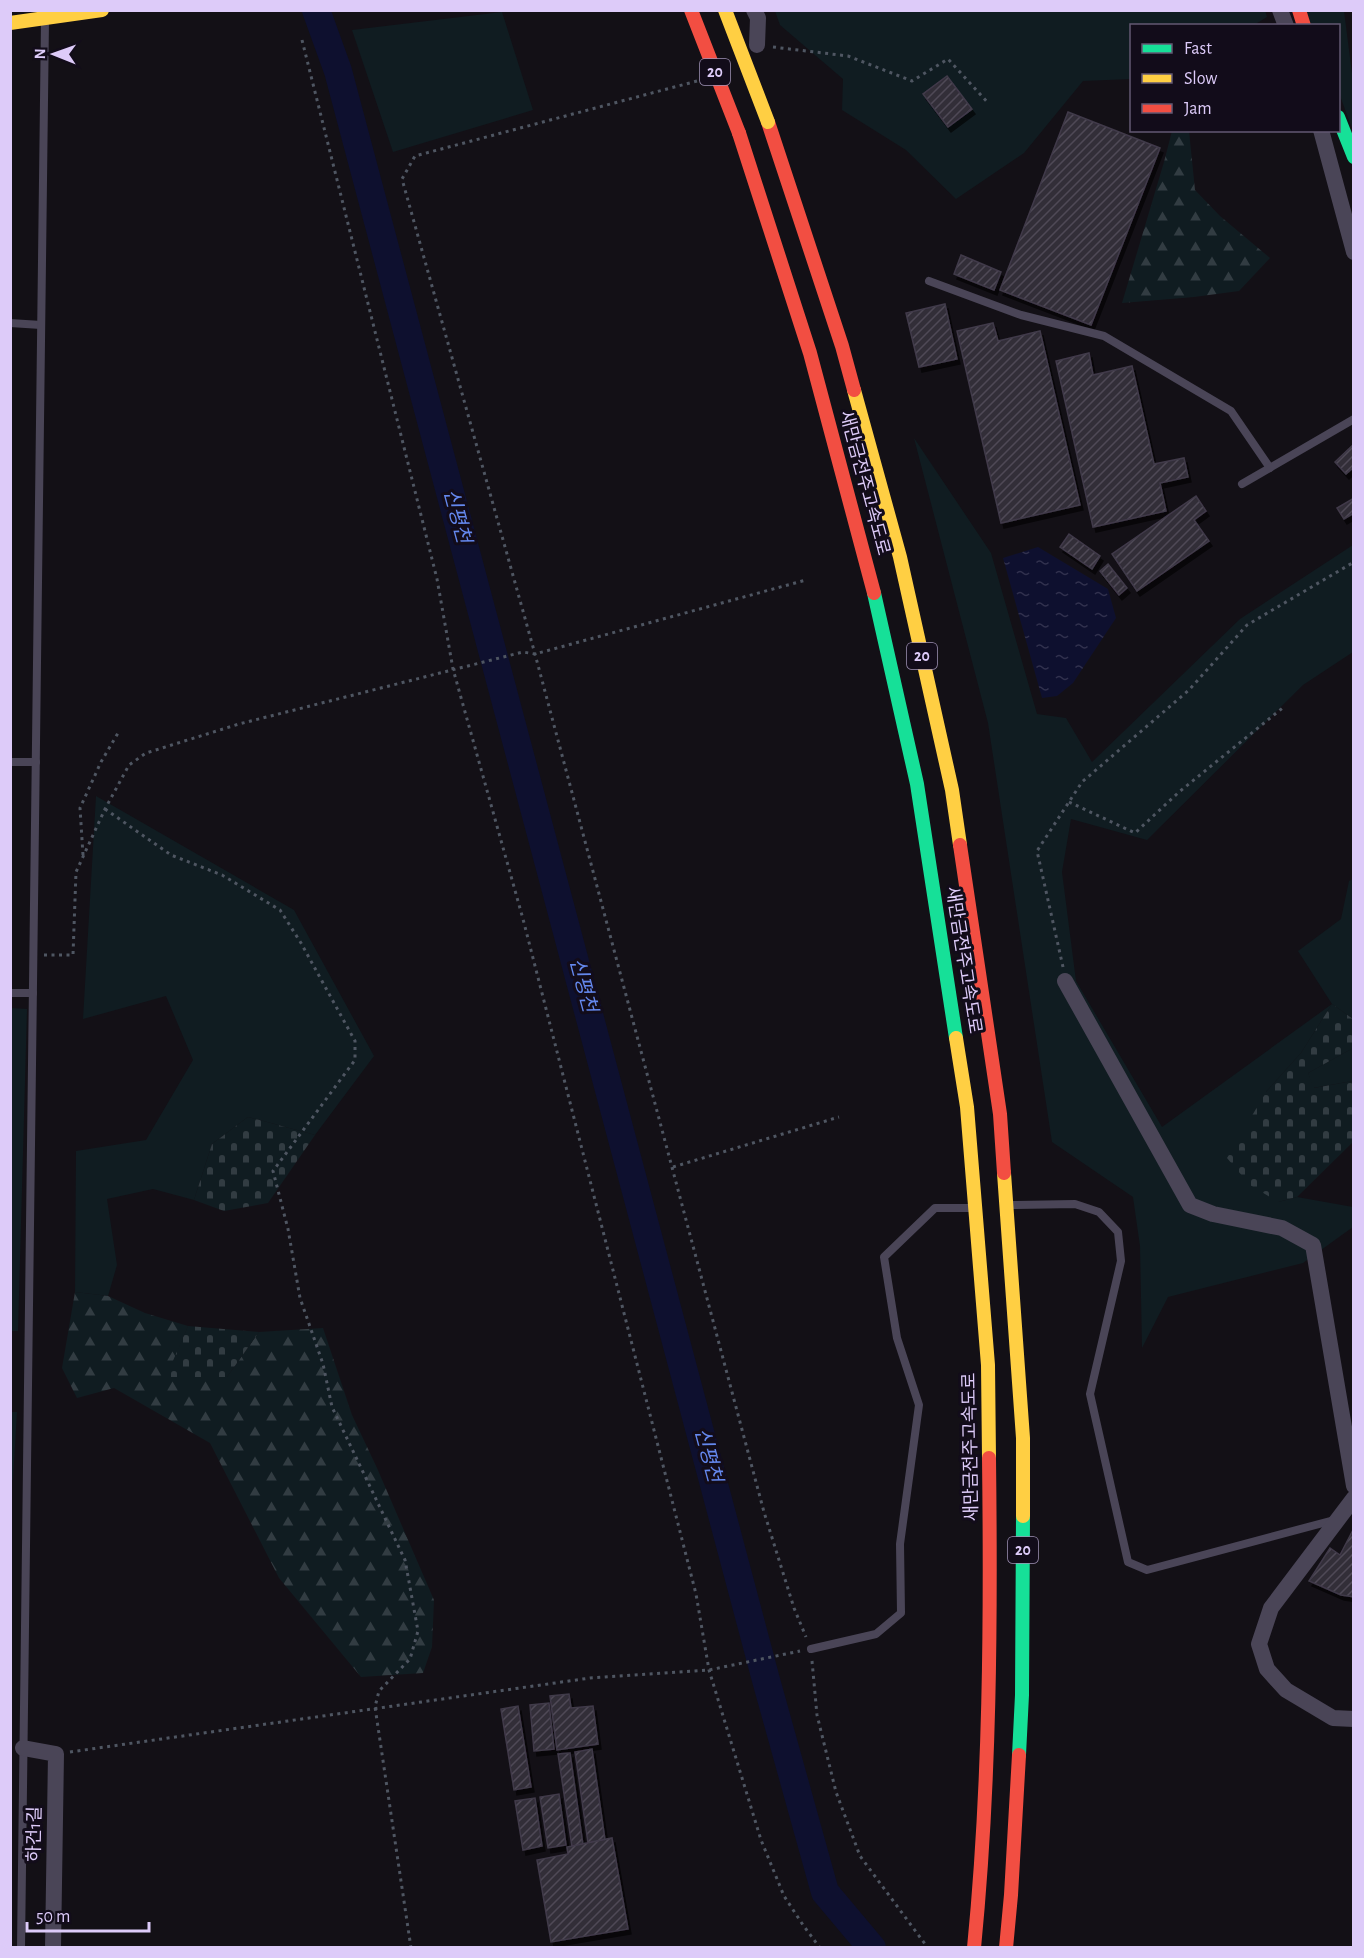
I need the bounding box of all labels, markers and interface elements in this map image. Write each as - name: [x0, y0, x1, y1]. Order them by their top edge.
- north arrow: [24, 24, 84, 84]
- legend: [1130, 24, 1340, 132]
- text: Fast: [1184, 40, 1212, 58]
- text: N: [32, 48, 48, 59]
- road number: 20: [700, 59, 730, 85]
- text: Slow: [1184, 70, 1217, 88]
- text: Jam: [1184, 100, 1212, 118]
- street label: 새만금전주고속도로: [836, 408, 893, 557]
- water label: 신평천: [440, 486, 475, 548]
- road number: 20: [907, 643, 937, 669]
- street label: 새만금전주고속도로: [942, 885, 985, 1035]
- water label: 신평천: [566, 955, 601, 1017]
- street label: 새만금전주고속도로: [960, 1372, 981, 1522]
- water label: 신평천: [691, 1425, 726, 1487]
- road number: 20: [1008, 1537, 1038, 1563]
- street label: 하건1길: [25, 1806, 44, 1862]
- scale bar: [27, 1895, 148, 1933]
- text: 50 m: [36, 1908, 70, 1926]

